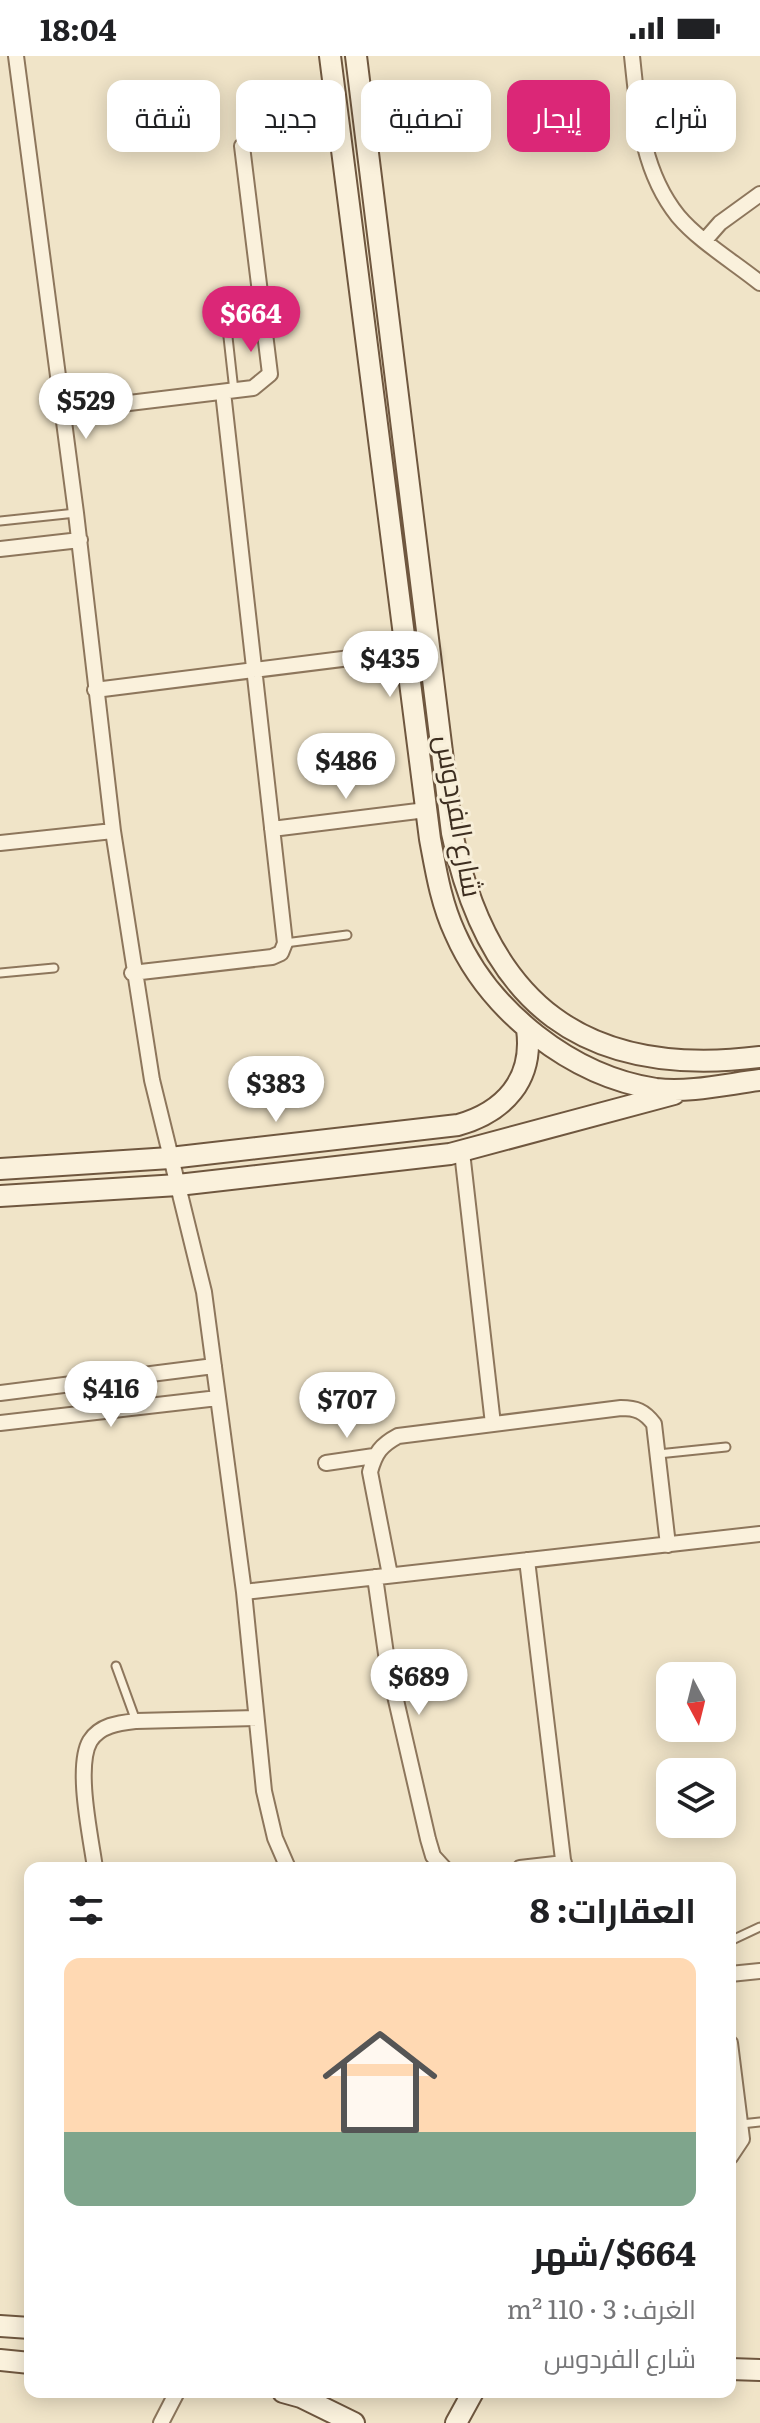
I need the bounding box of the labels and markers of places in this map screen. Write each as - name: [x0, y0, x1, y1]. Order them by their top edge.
- pin: $664: [204, 286, 298, 354]
- pin: $529: [39, 373, 133, 441]
- pin: $435: [343, 631, 437, 699]
- pin: $486: [299, 733, 393, 801]
- pin: $383: [229, 1056, 323, 1124]
- pin: $416: [64, 1361, 158, 1429]
- pin: $707: [300, 1372, 394, 1440]
- pin: $689: [372, 1649, 466, 1717]

